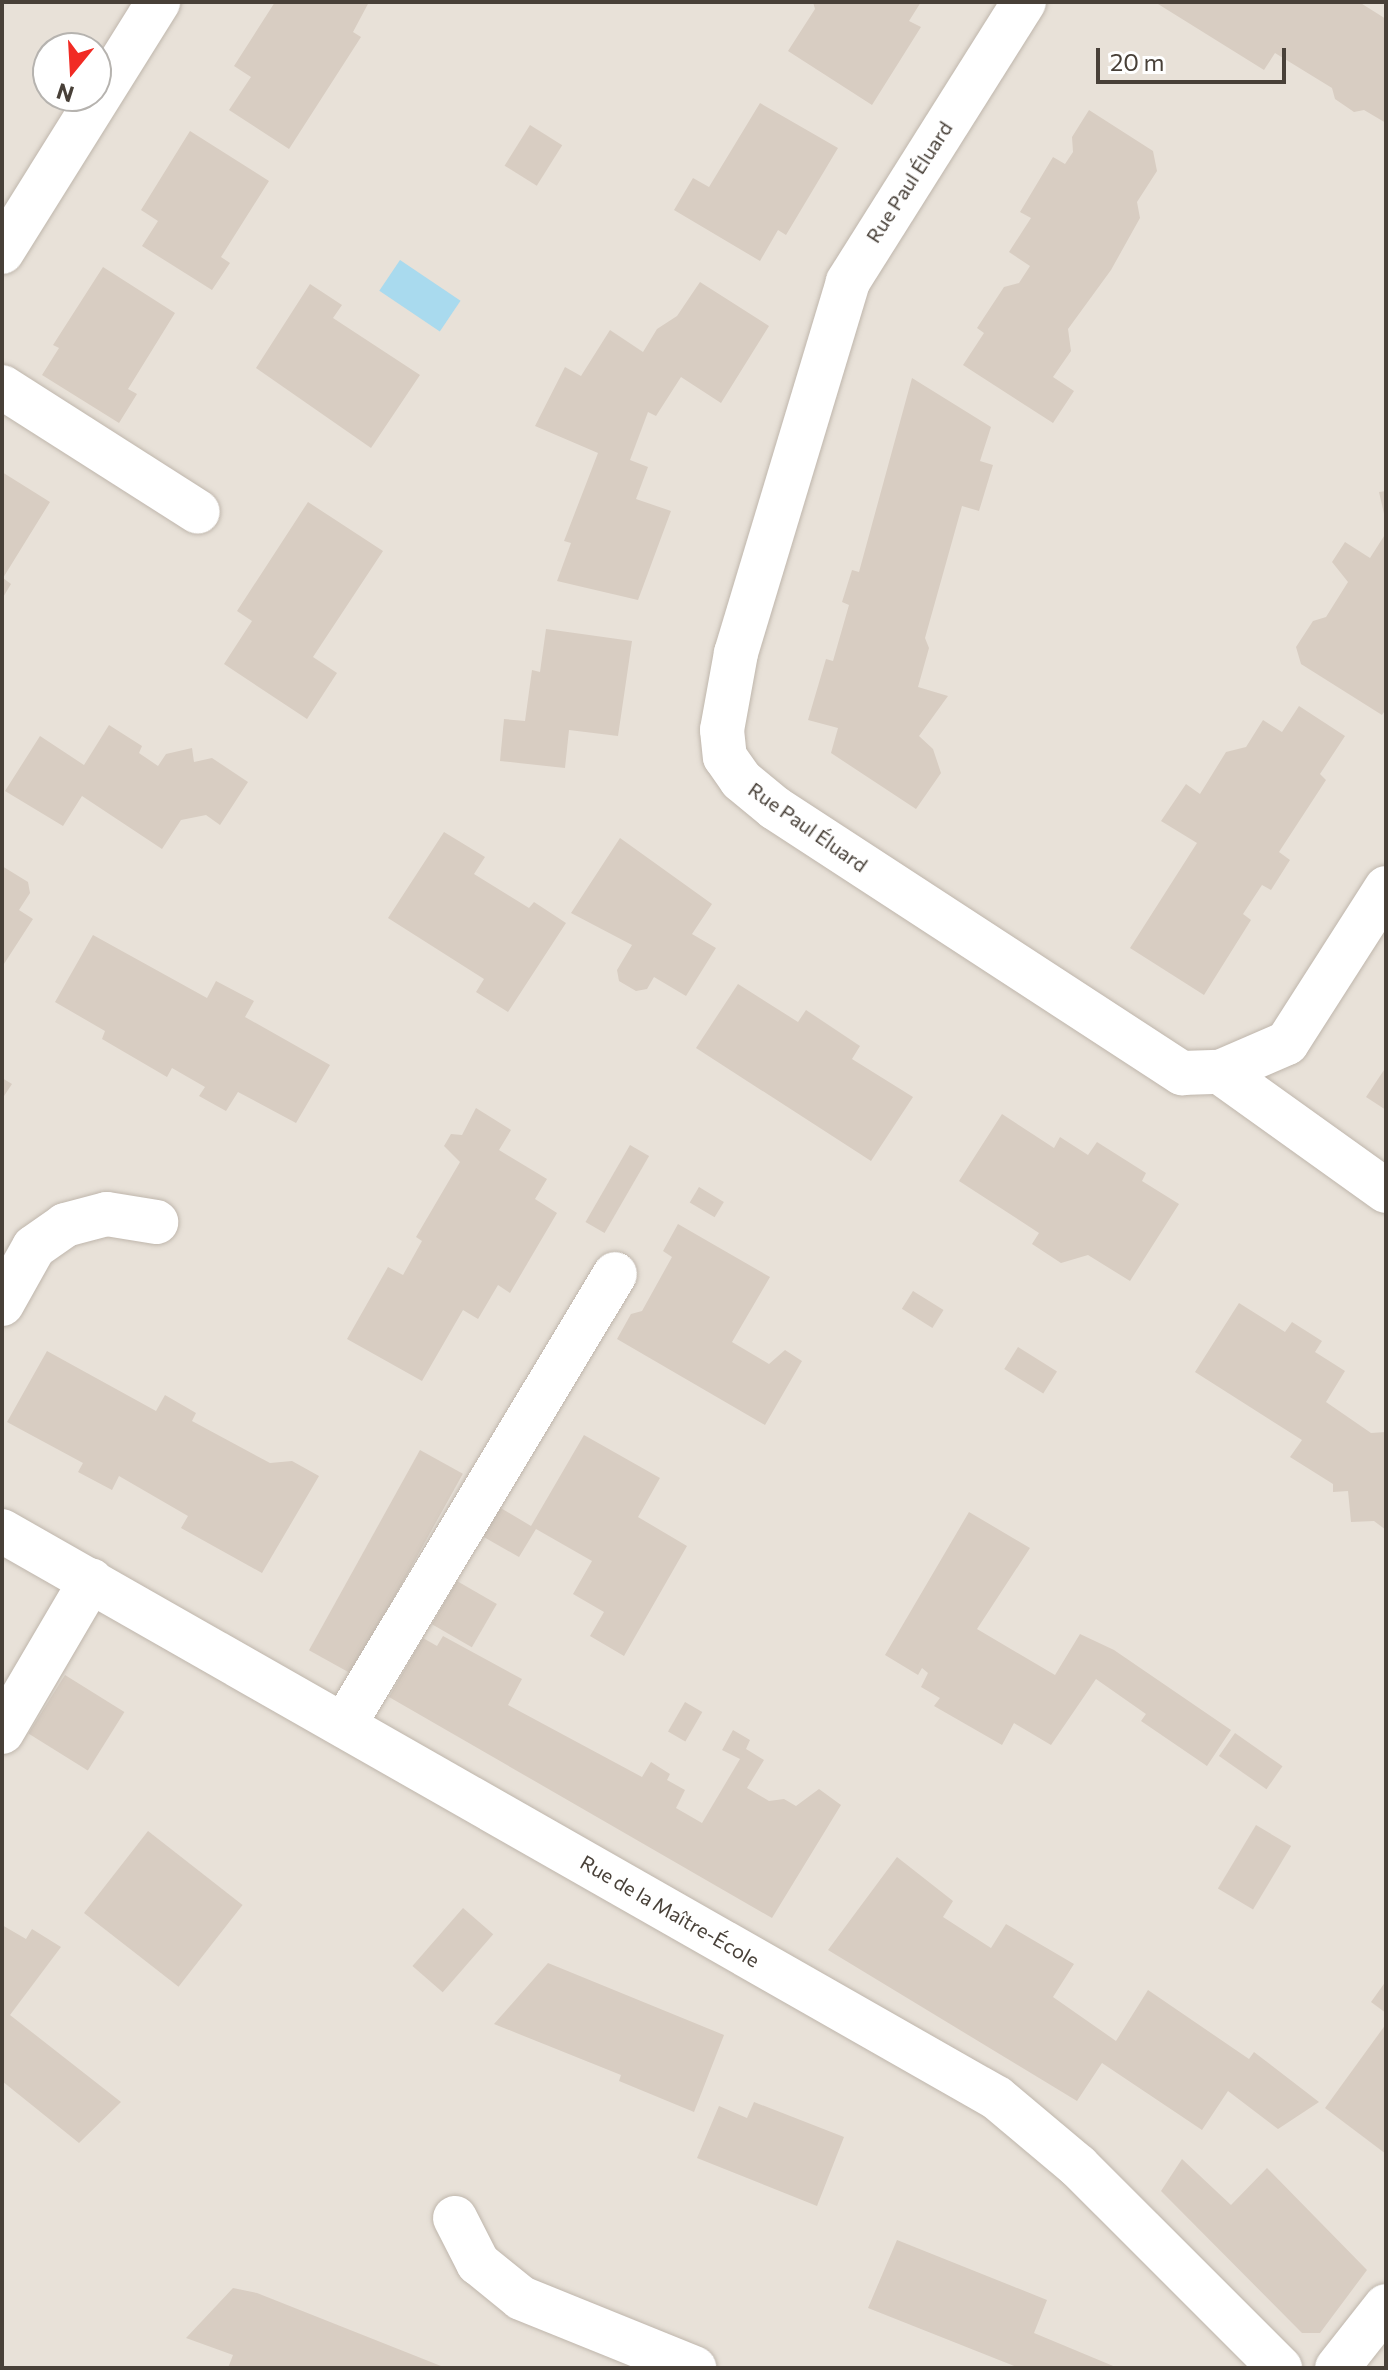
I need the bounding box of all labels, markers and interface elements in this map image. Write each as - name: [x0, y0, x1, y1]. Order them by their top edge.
- north arrow: [32, 32, 112, 112]
- scale bar: [1100, 32, 1290, 82]
- text: 20 m: [1110, 47, 1164, 76]
- text: N: [53, 78, 77, 109]
- street label: Rue Paul Éluard: [861, 117, 957, 247]
- street label: Rue Paul Éluard: [744, 777, 872, 877]
- street label: Rue de la Maître-École: [576, 1850, 764, 1972]

